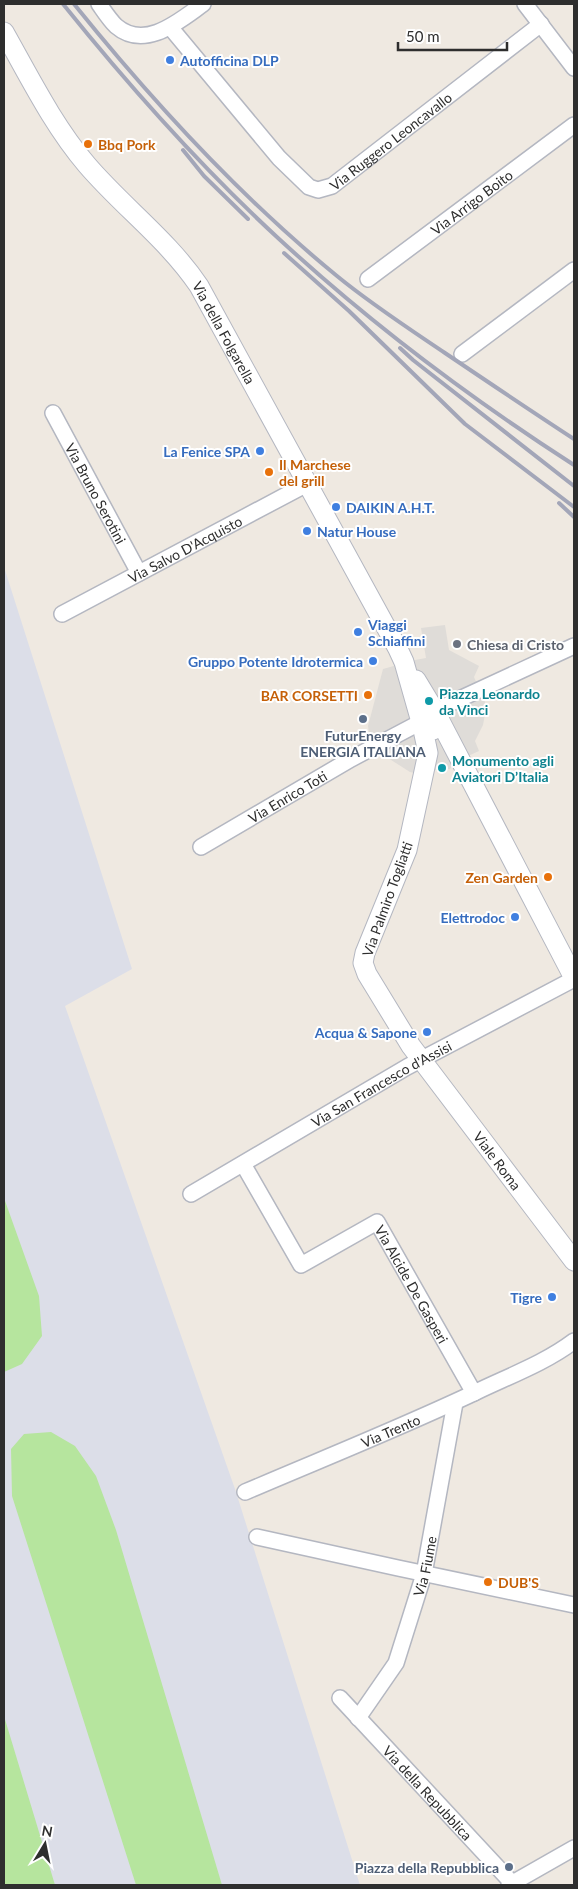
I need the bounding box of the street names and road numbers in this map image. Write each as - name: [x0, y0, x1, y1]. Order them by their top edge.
- street label: Via Ruggero Leoncavallo: [326, 88, 455, 193]
- street label: Via Arrigo Boito: [427, 166, 516, 238]
- street label: Via della Folgarella: [189, 278, 259, 387]
- street label: Via Bruno Serotini: [62, 440, 130, 547]
- street label: Via Salvo D'Acquisto: [125, 512, 245, 586]
- street label: Via Enrico Toti: [245, 767, 330, 826]
- street label: Via Palmiro Togliatti: [358, 839, 416, 959]
- street label: Via San Francesco d'Assisi: [308, 1037, 454, 1130]
- street label: Viale Roma: [470, 1128, 525, 1193]
- street label: Via Alcide De Gasperi: [372, 1222, 452, 1346]
- street label: Via Trento: [358, 1410, 423, 1451]
- street label: Via Fiume: [409, 1535, 439, 1598]
- street label: Via della Repubblica: [380, 1742, 476, 1843]

